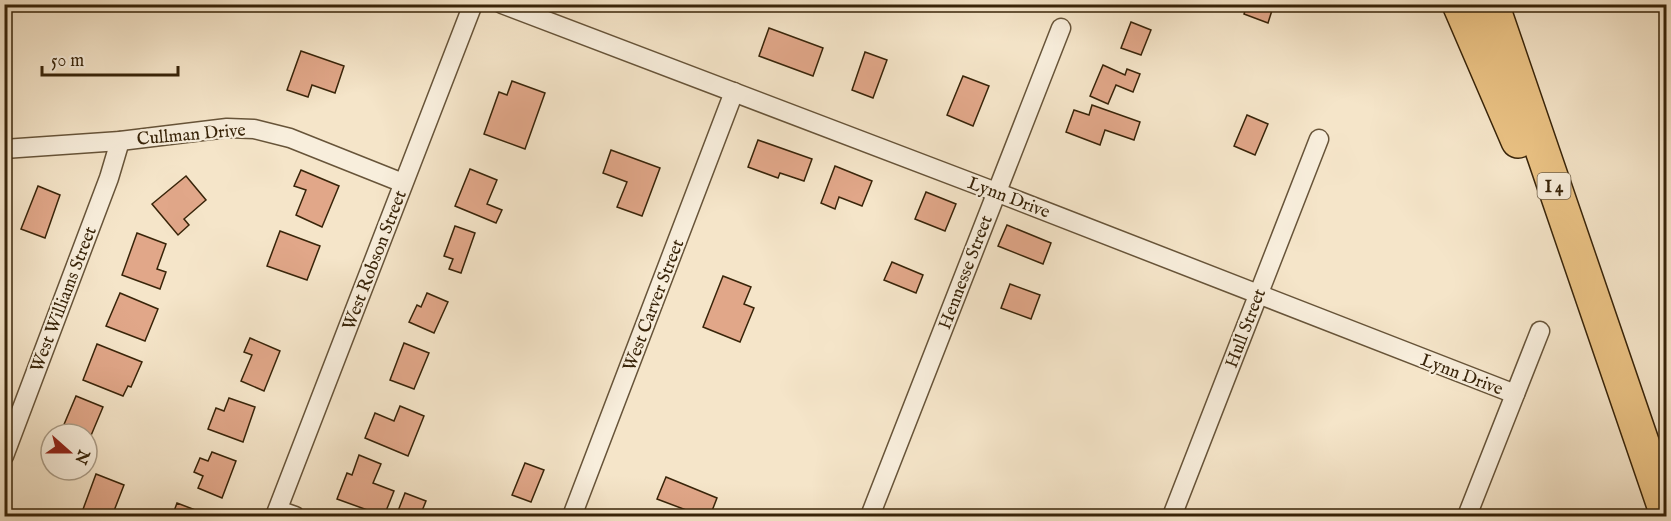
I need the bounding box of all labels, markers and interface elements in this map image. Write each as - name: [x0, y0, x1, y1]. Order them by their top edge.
- scale bar: [42, 39, 178, 77]
- text: 50 m: [51, 50, 84, 73]
- street label: Cullman Drive: [136, 119, 247, 152]
- street label: Lynn Drive: [964, 172, 1053, 225]
- road number: I 4: [1538, 173, 1570, 199]
- street label: West Robson Street: [338, 187, 413, 334]
- street label: Hennesse Street: [934, 212, 999, 333]
- street label: West Williams Street: [26, 223, 103, 376]
- street label: West Carver Street: [619, 236, 690, 375]
- street label: Hull Street: [1221, 286, 1272, 371]
- street label: Lynn Drive: [1417, 349, 1506, 402]
- north arrow: [39, 422, 99, 482]
- text: N: [69, 446, 93, 467]

